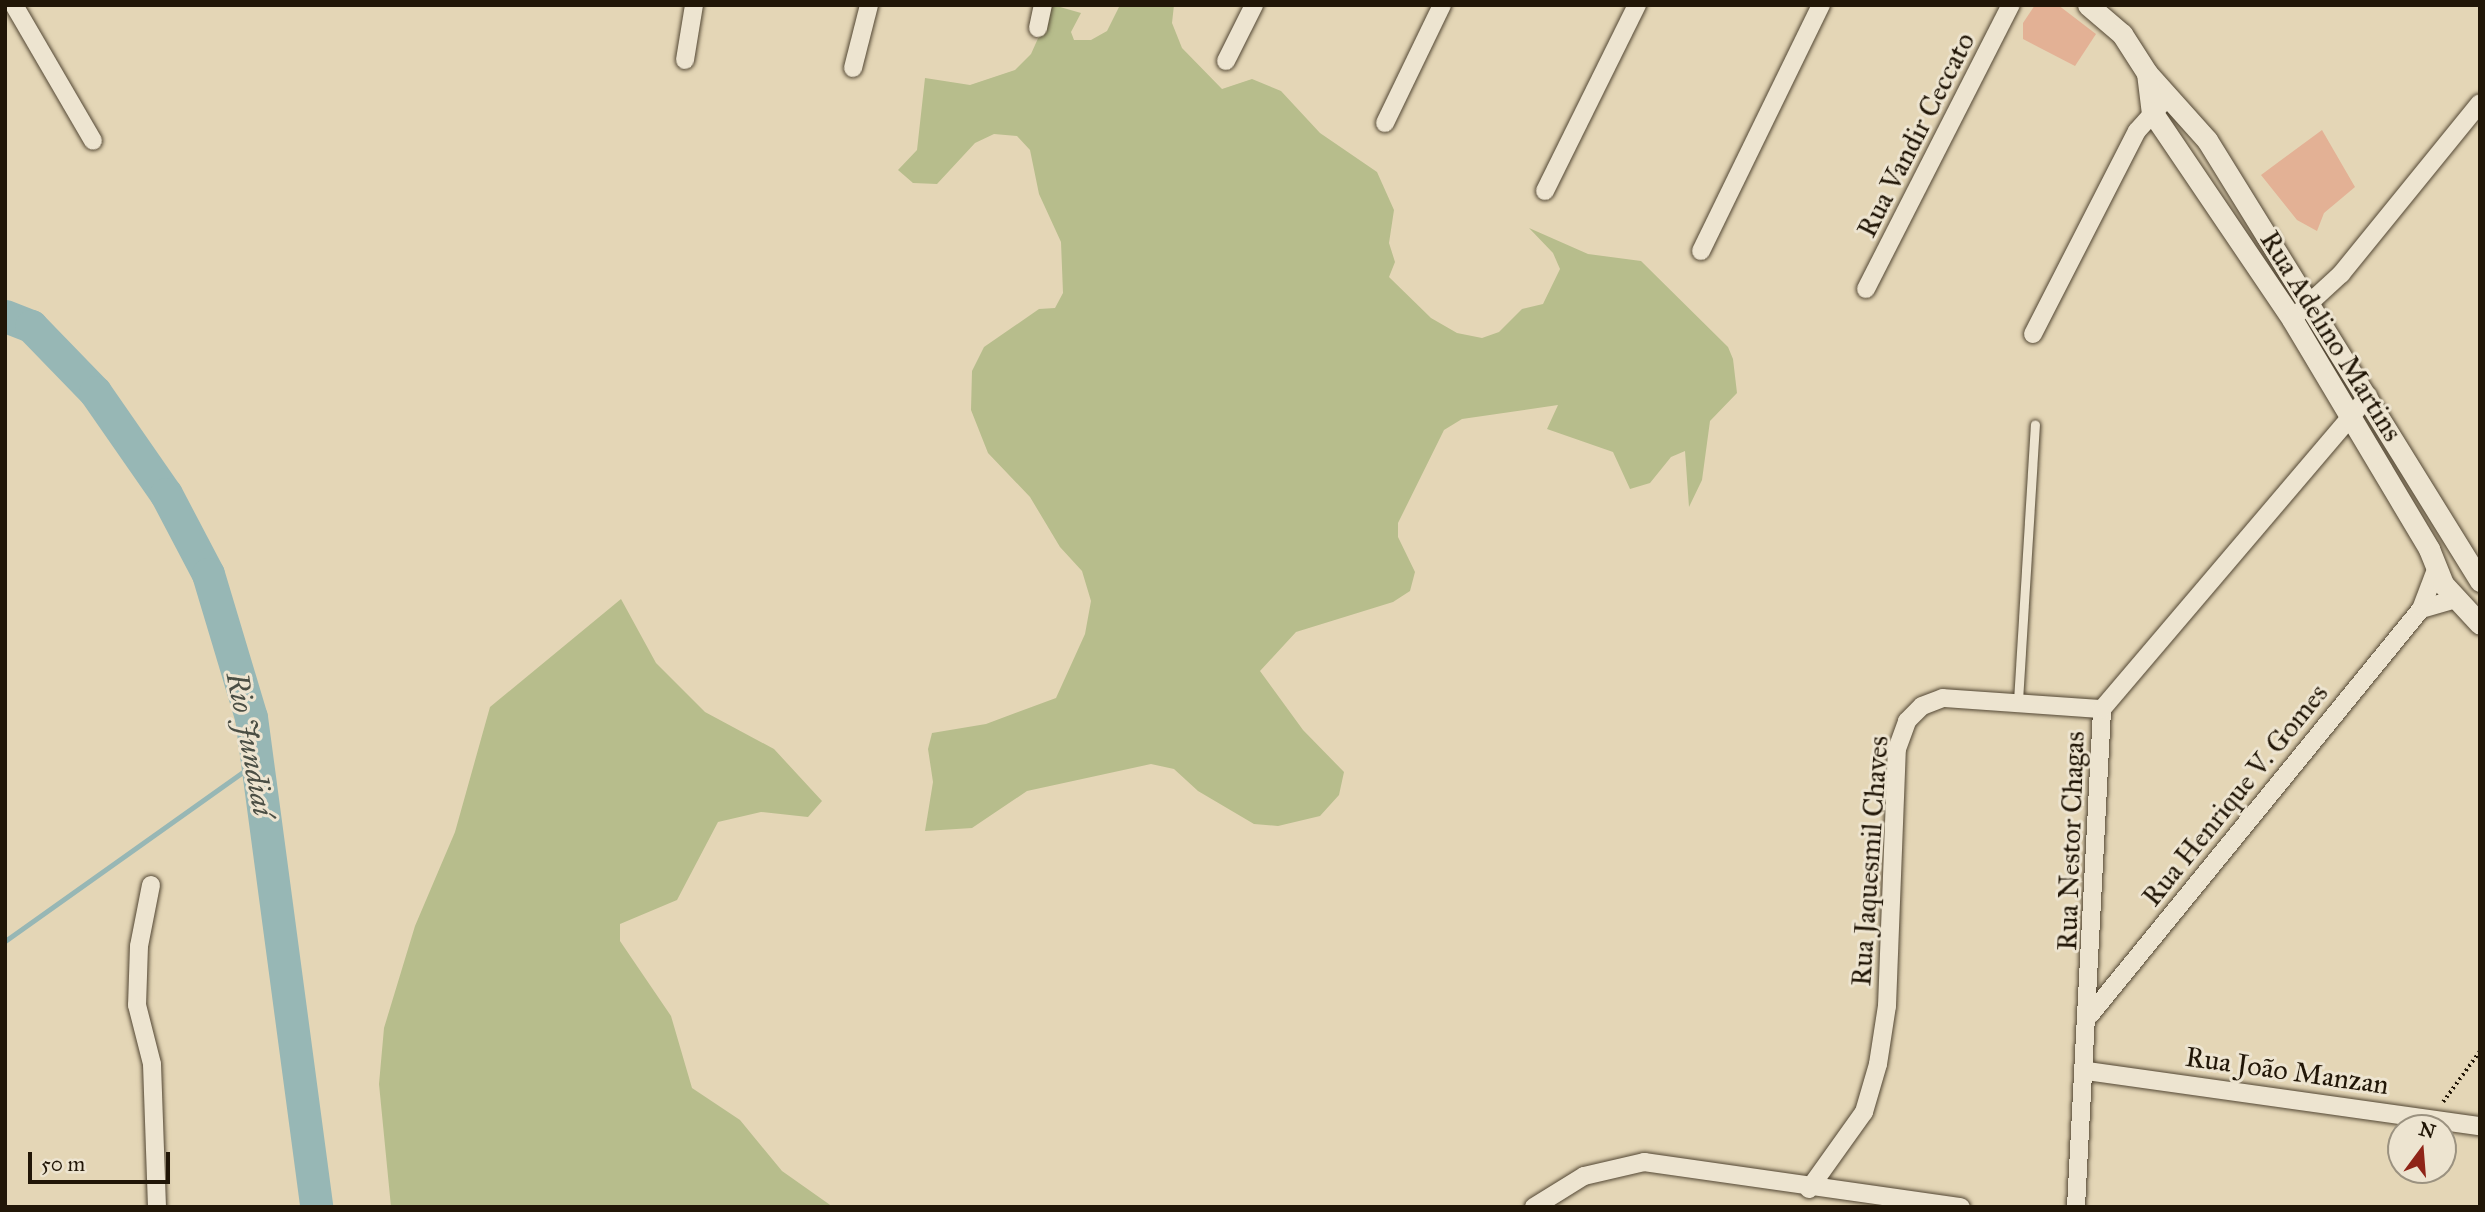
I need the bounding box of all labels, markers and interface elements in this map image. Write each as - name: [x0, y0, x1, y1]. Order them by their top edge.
- street label: Rua Vandir Ceccato: [1850, 27, 1982, 243]
- street label: Rua Adelino Martins: [2253, 225, 2409, 447]
- water label: Rio Jundiaí: [218, 669, 282, 819]
- street label: Rua Henrique V. Gomes: [2135, 677, 2335, 913]
- street label: Rua Nestor Chagas: [2050, 731, 2092, 951]
- street label: Rua Jaquesmil Chaves: [1844, 735, 1896, 987]
- street label: Rua João Manzan: [2183, 1040, 2391, 1102]
- north arrow: [2387, 1114, 2457, 1184]
- text: N: [2416, 1117, 2438, 1144]
- scale bar: [32, 1138, 173, 1182]
- text: 50 m: [41, 1151, 85, 1177]

